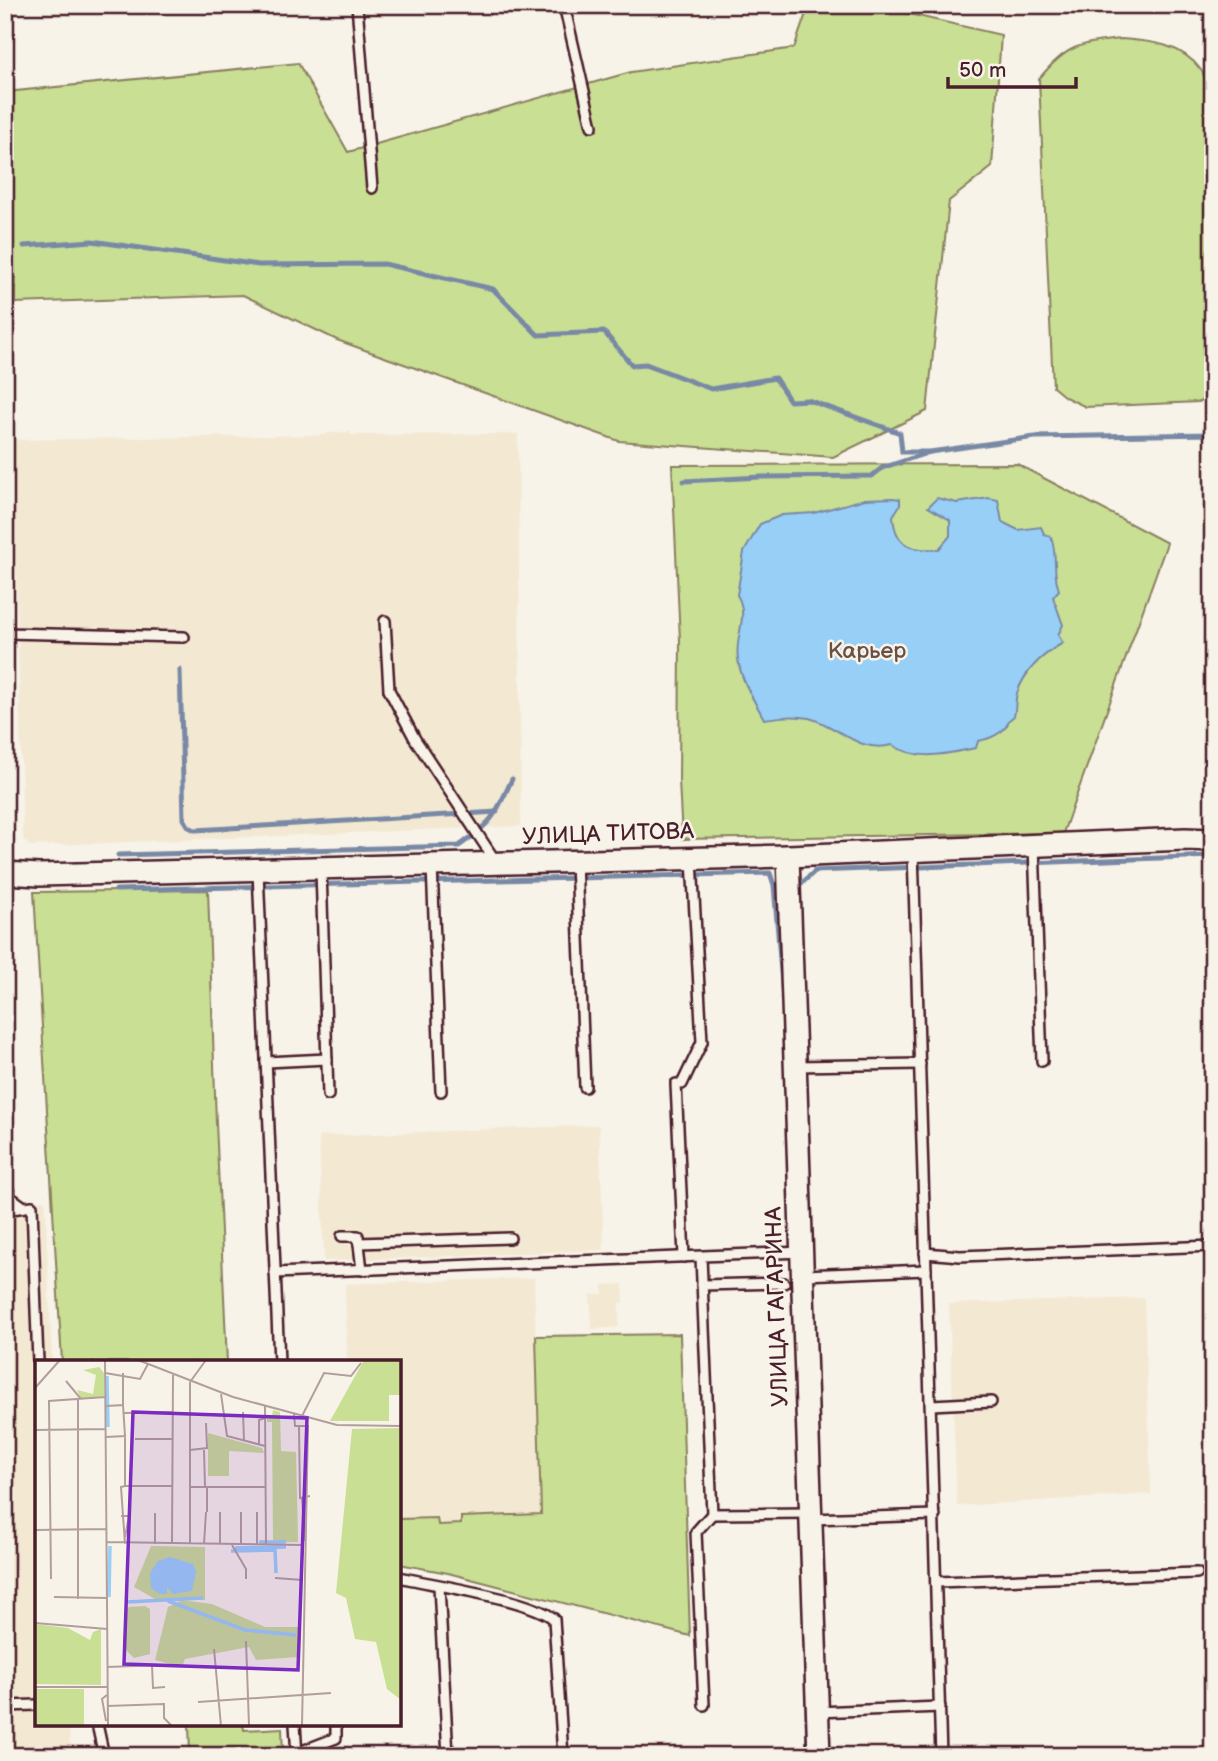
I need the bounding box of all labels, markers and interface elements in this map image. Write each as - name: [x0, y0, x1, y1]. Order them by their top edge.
- scale bar: [948, 46, 1076, 90]
- text: 50 m: [959, 58, 1006, 83]
- park label: Карьер: [828, 637, 906, 665]
- street label: УЛИЦА ТИТОВА: [522, 817, 695, 851]
- street label: УЛИЦА ГАГАРИНА: [760, 1206, 794, 1408]
- inset map: [35, 1360, 401, 1726]

